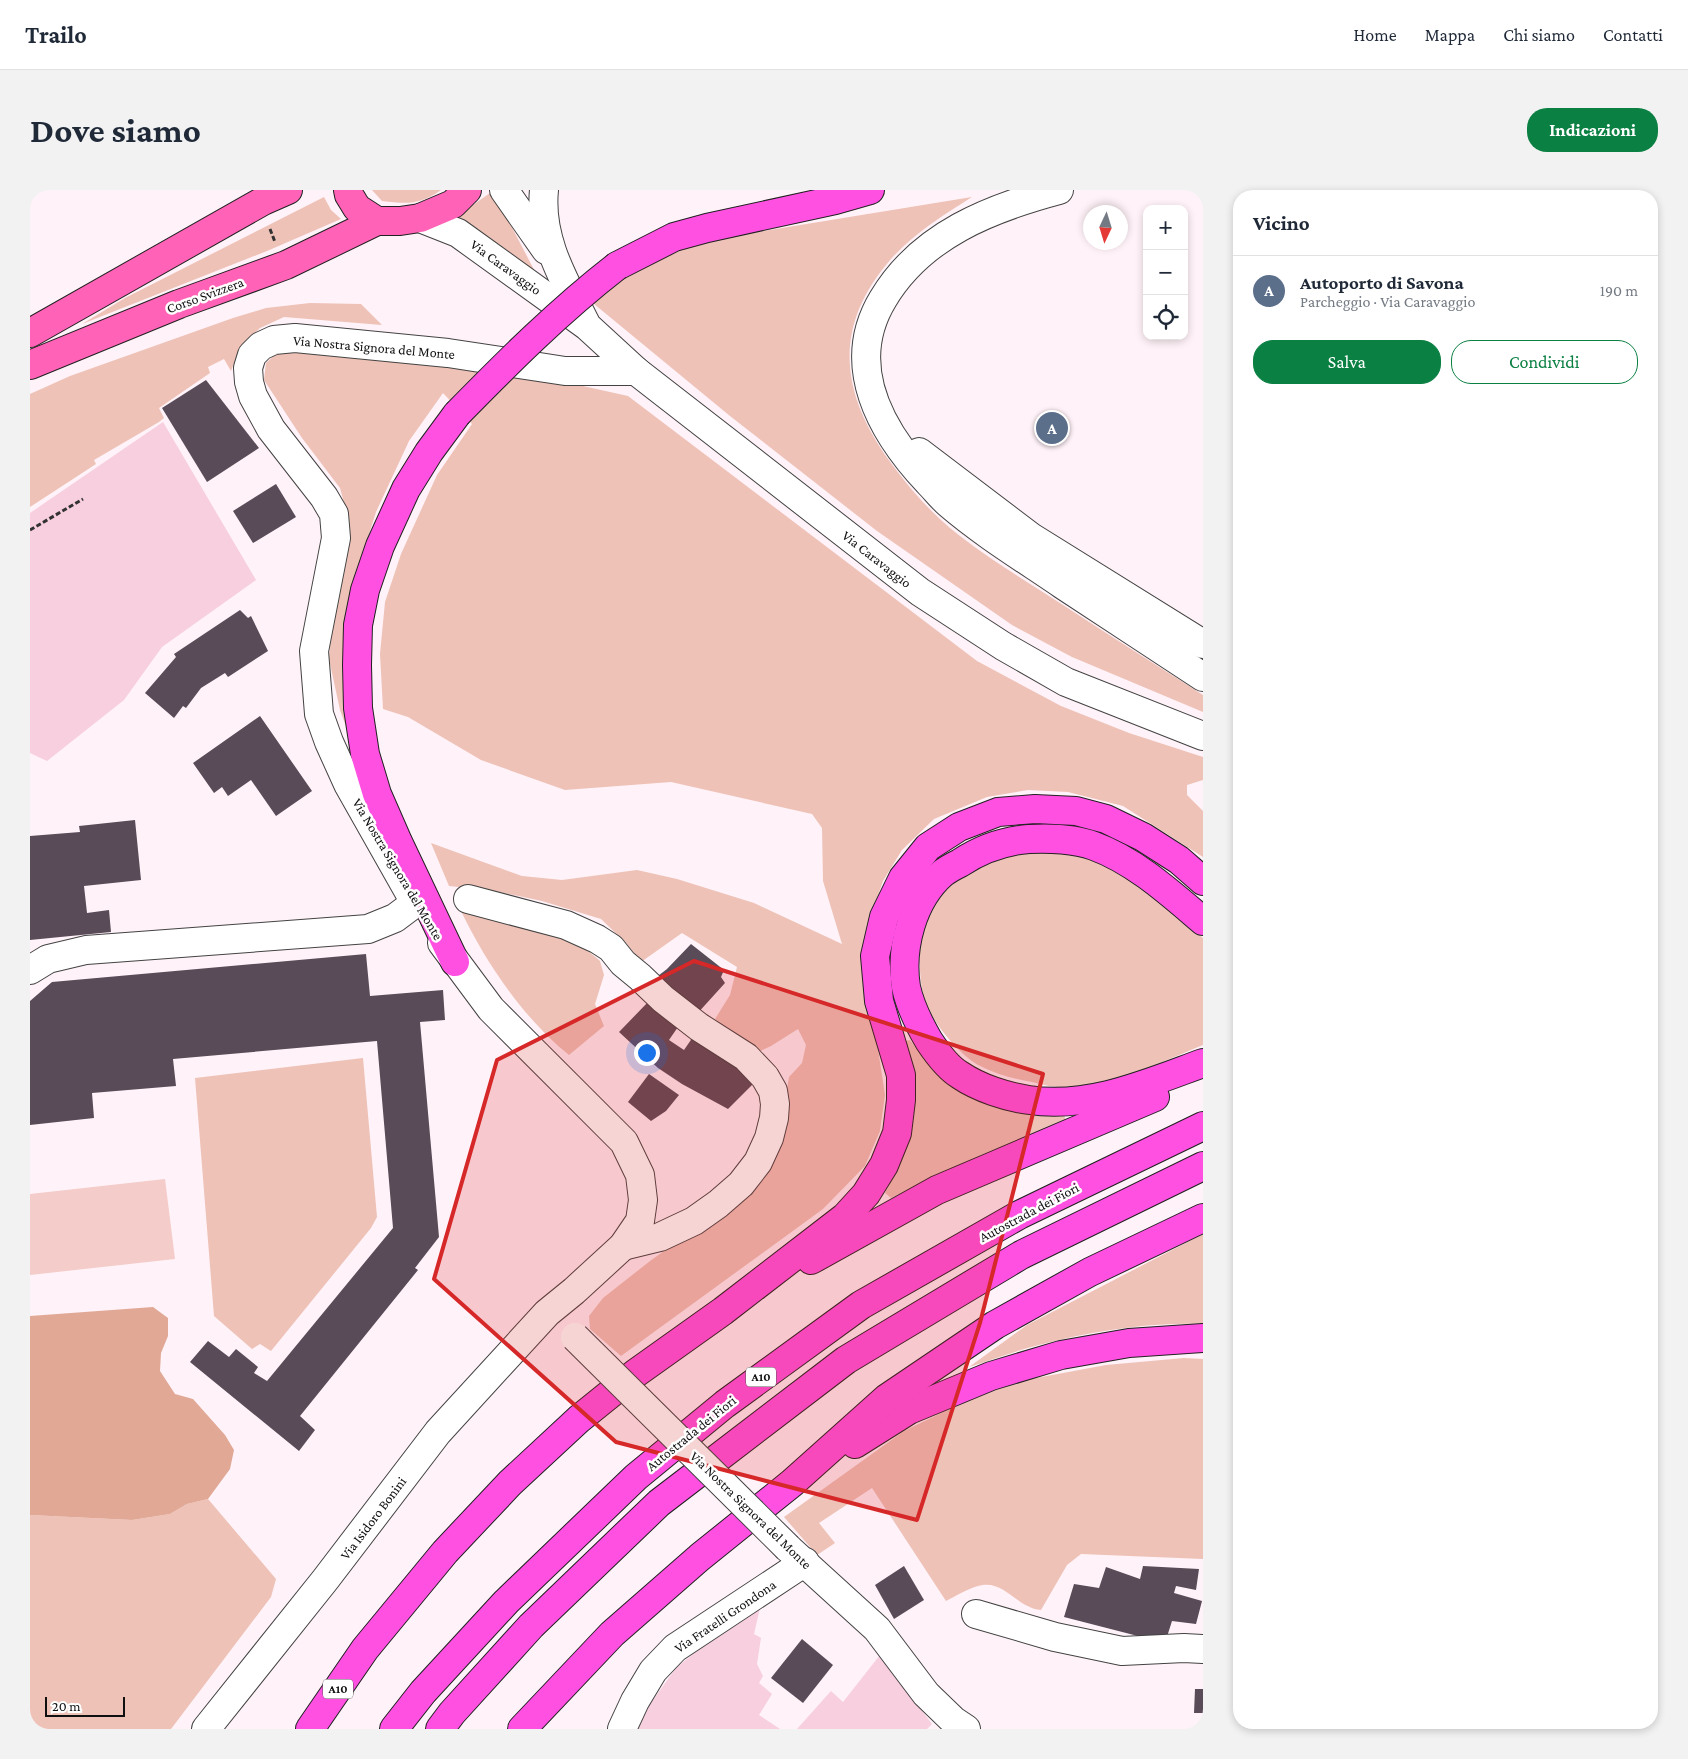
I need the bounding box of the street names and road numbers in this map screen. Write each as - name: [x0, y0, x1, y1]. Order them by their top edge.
- street label: Via Caravaggio: [468, 236, 544, 298]
- street label: Corso Svizzera: [164, 273, 246, 316]
- street label: Via Nostra Signora del Monte: [292, 332, 456, 362]
- street label: Via Caravaggio: [839, 527, 915, 591]
- street label: Via Nostra Signora del Monte: [349, 795, 447, 943]
- street label: Autostrada dei Fiori: [977, 1179, 1082, 1245]
- road number: A10: [746, 1368, 776, 1386]
- street label: Autostrada dei Fiori: [643, 1392, 739, 1474]
- street label: Via Nostra Signora del Monte: [687, 1448, 815, 1572]
- street label: Via Isidoro Bonini: [337, 1473, 410, 1563]
- street label: Via Fratelli Grondona: [671, 1576, 779, 1656]
- road number: A10: [323, 1680, 353, 1698]

